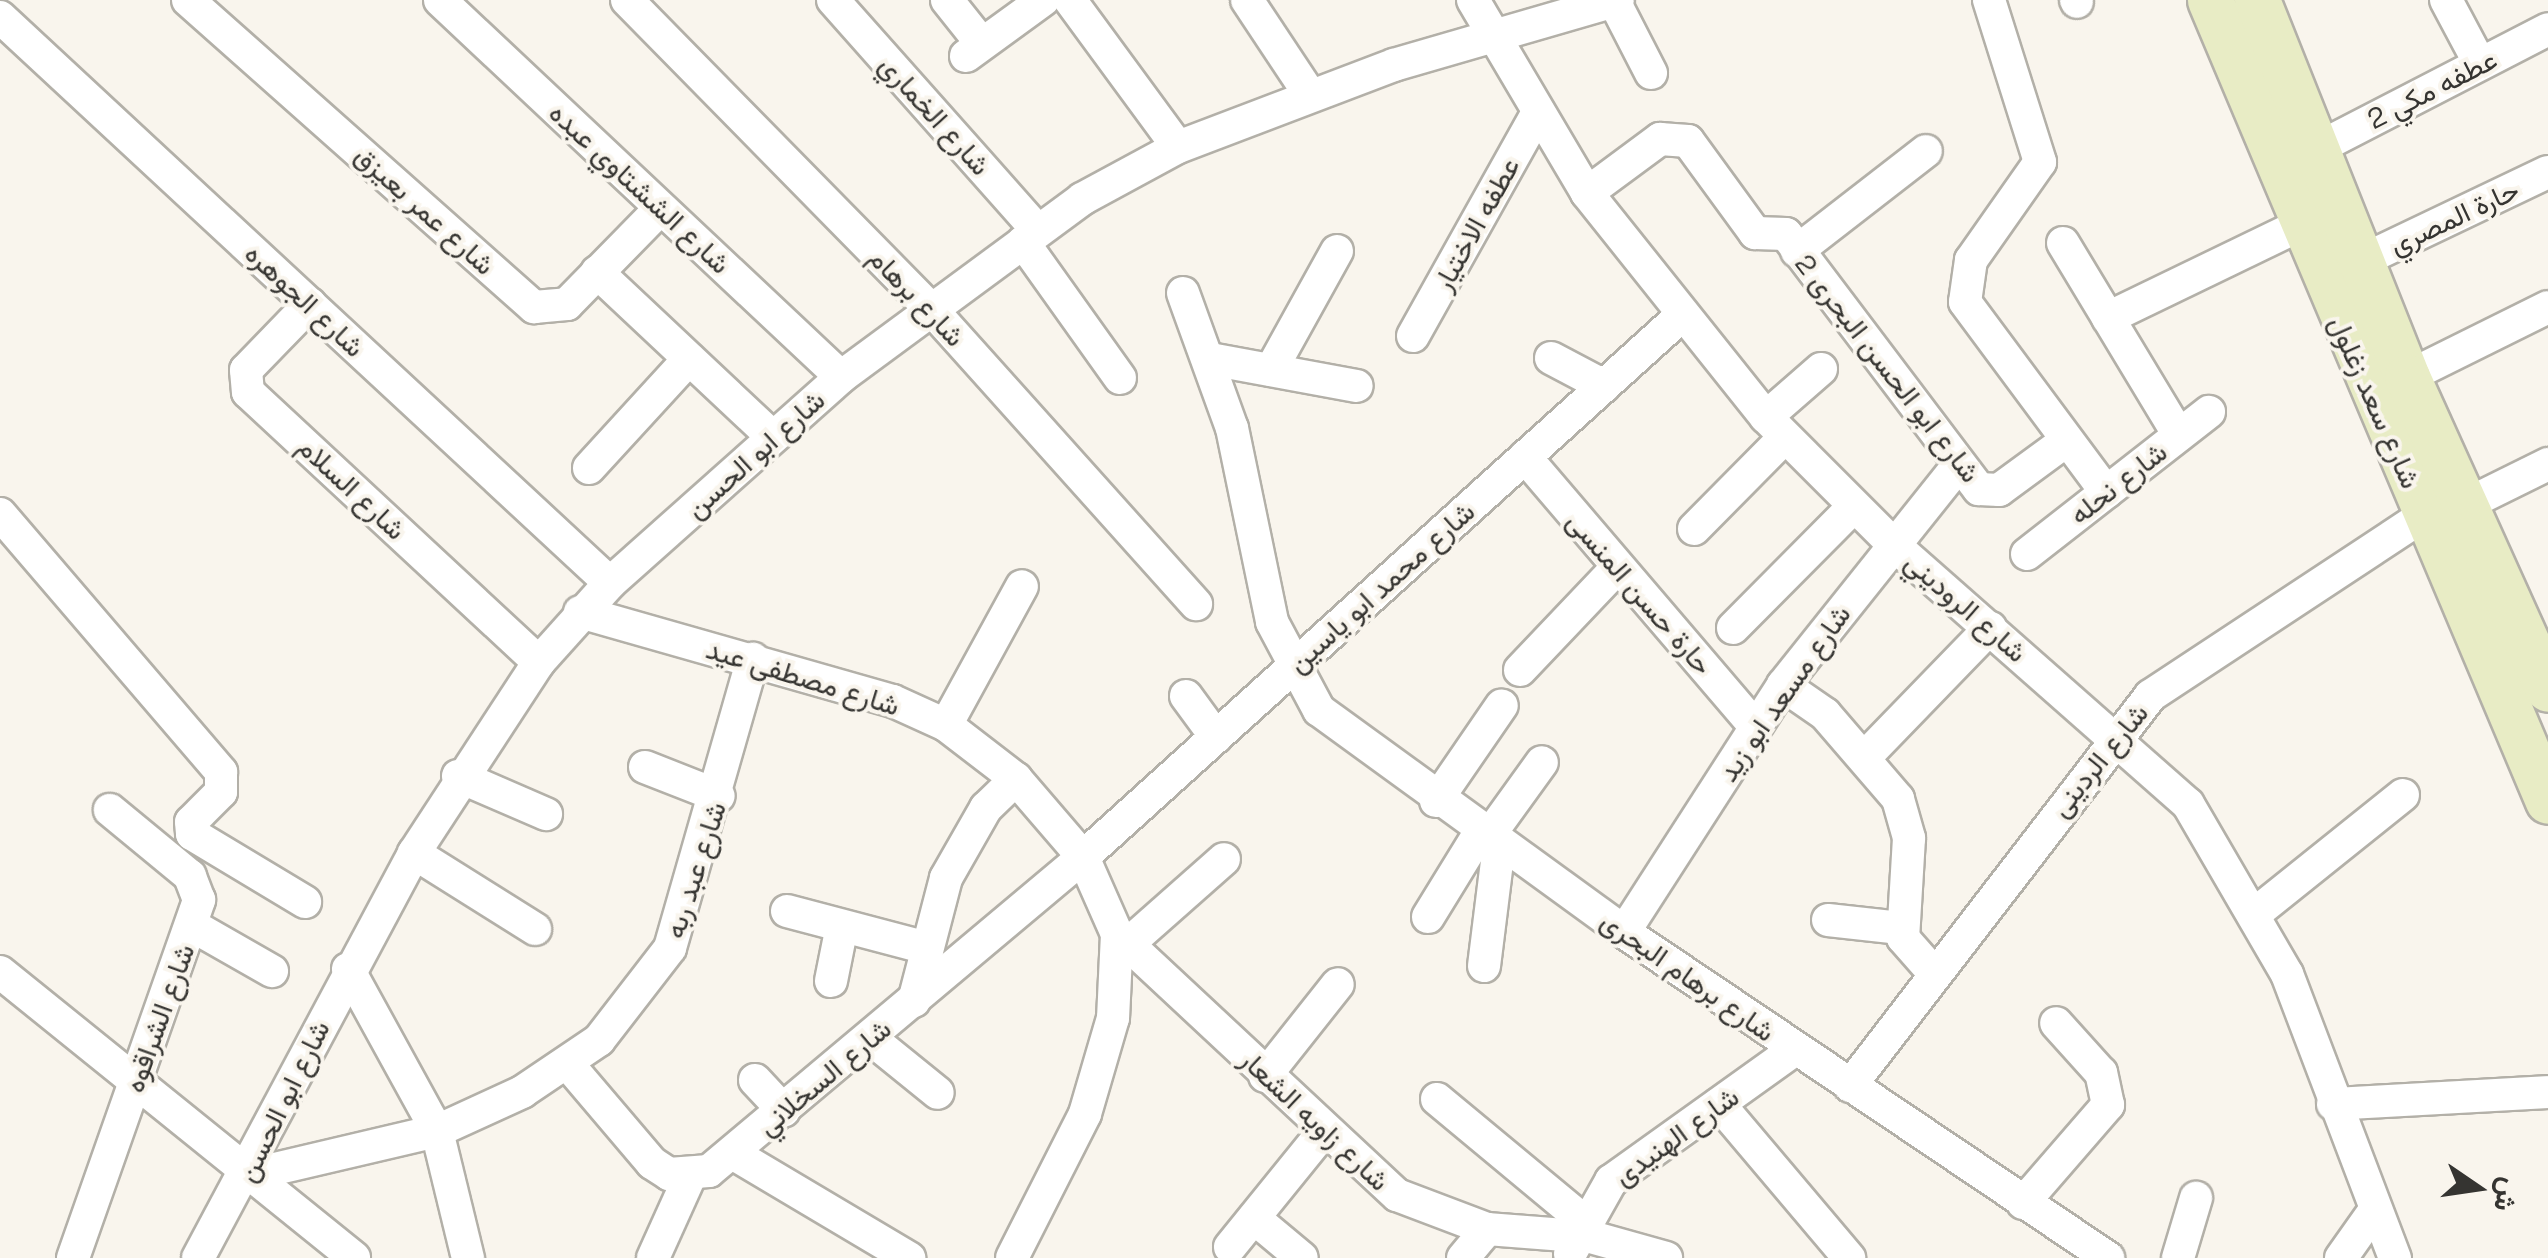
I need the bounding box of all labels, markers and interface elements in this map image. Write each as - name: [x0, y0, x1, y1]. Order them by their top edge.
- street label: عطفه مكي 2: [2362, 42, 2502, 136]
- street label: شارع الخماري: [872, 48, 998, 182]
- street label: شارع الششتاوي عبده: [543, 96, 737, 280]
- street label: شارع عمر بعيزق: [348, 138, 502, 282]
- street label: عطفه الاختيار: [1426, 151, 1526, 297]
- street label: حارة المصري: [2384, 172, 2524, 262]
- street label: شارع الجوهره: [238, 236, 372, 364]
- street label: شارع برهام: [862, 241, 972, 353]
- street label: شارع ابو الحسن البحرى 2: [1788, 247, 1988, 489]
- street label: شارع سعد زغلول: [2322, 311, 2428, 493]
- street label: شارع ابو الحسن: [679, 383, 831, 525]
- street label: شارع السلام: [291, 430, 413, 546]
- street label: شارع نحله: [2063, 435, 2173, 531]
- street label: شارع محمد ابو ياسين: [1281, 494, 1481, 680]
- street label: حارة حسن المنسى: [1560, 504, 1720, 682]
- street label: شارع الروديني: [1898, 545, 2034, 669]
- street label: شارع مسعد ابو زيد: [1711, 598, 1857, 788]
- street label: شارع مصطفى عيد: [702, 632, 904, 722]
- street label: شارع الردينى: [2043, 696, 2155, 824]
- street label: شارع عبد ربه: [657, 797, 733, 943]
- street label: شارع برهام البحرى: [1594, 903, 1782, 1049]
- street label: شارع الشراقوه: [117, 939, 201, 1097]
- street label: شارع السخلاني: [750, 1011, 898, 1143]
- street label: شارع ابو الحسن: [229, 1015, 337, 1187]
- street label: شارع زاويه الشعار: [1233, 1042, 1397, 1198]
- street label: شارع الهنيدى: [1607, 1079, 1745, 1193]
- north arrow: [2428, 1138, 2528, 1238]
- text: ش: [2486, 1174, 2529, 1215]

